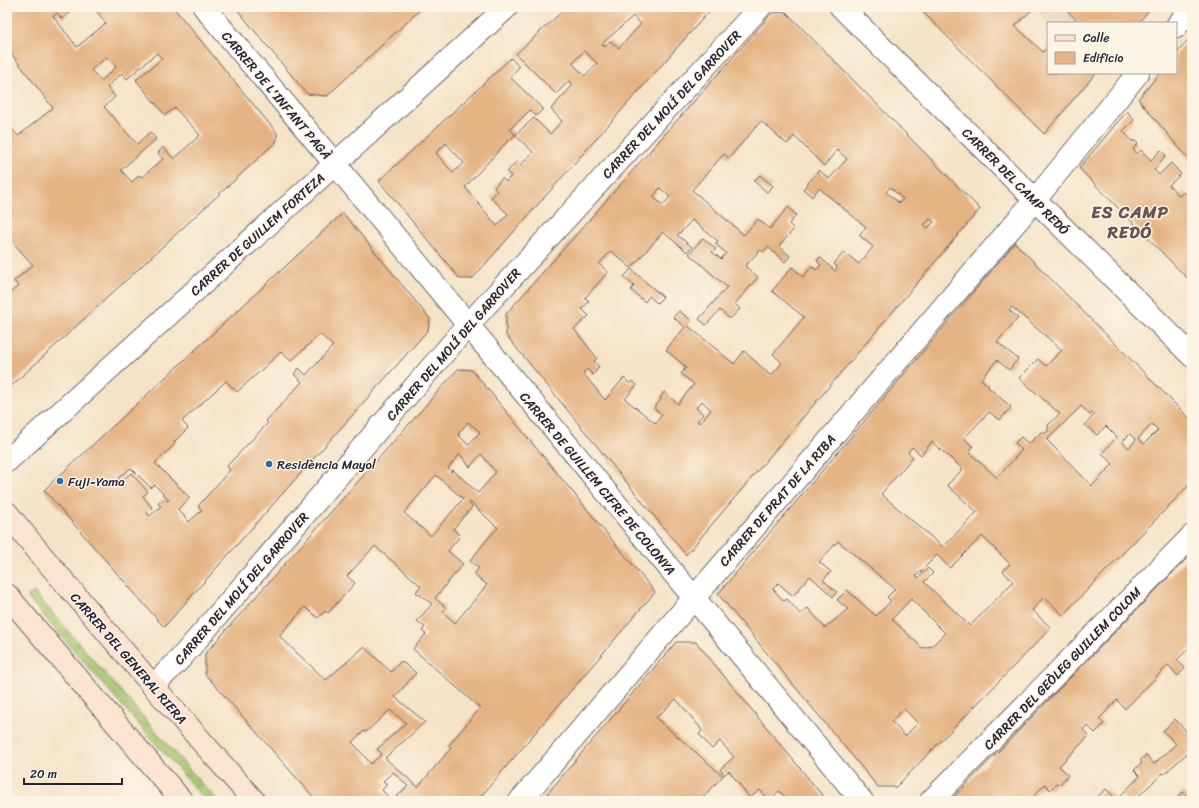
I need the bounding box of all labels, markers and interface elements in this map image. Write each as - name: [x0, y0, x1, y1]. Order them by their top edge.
- legend: [1047, 22, 1177, 74]
- street label: CARRER DEL MOLÍ DEL GARROVER: [596, 25, 747, 184]
- street label: CARRER DE L'INFANT PAGÀ: [216, 26, 338, 165]
- text: Calle: [1083, 27, 1110, 49]
- text: Edificio: [1083, 47, 1123, 69]
- street label: CARRER DEL CAMP REDÓ: [956, 122, 1075, 241]
- street label: CARRER DE GUILLEM FORTEZA: [184, 167, 330, 302]
- district label: ES CAMP REDÓ: [1091, 197, 1169, 247]
- street label: CARRER DEL MOLÍ DEL GARROVER: [380, 262, 527, 426]
- street label: CARRER DE GUILLEM CIFRE DE COLONYA: [514, 387, 681, 580]
- street label: CARRER DE PRAT DE LA RIBA: [713, 429, 842, 572]
- place label: Residència Mayol: [277, 453, 376, 476]
- marker: Residència Mayol: [264, 459, 274, 469]
- place label: Fuji-Yama: [68, 470, 125, 493]
- marker: Fuji-Yama: [55, 476, 65, 486]
- street label: CARRER DEL MOLÍ DEL GARROVER: [168, 506, 315, 670]
- street label: CARRER DEL GEÒLEG GUILLEM COLOM: [978, 581, 1147, 755]
- street label: CARRER DEL GENERAL RIERA: [65, 587, 193, 730]
- scale bar: [24, 760, 122, 786]
- text: 20 m: [30, 763, 57, 785]

